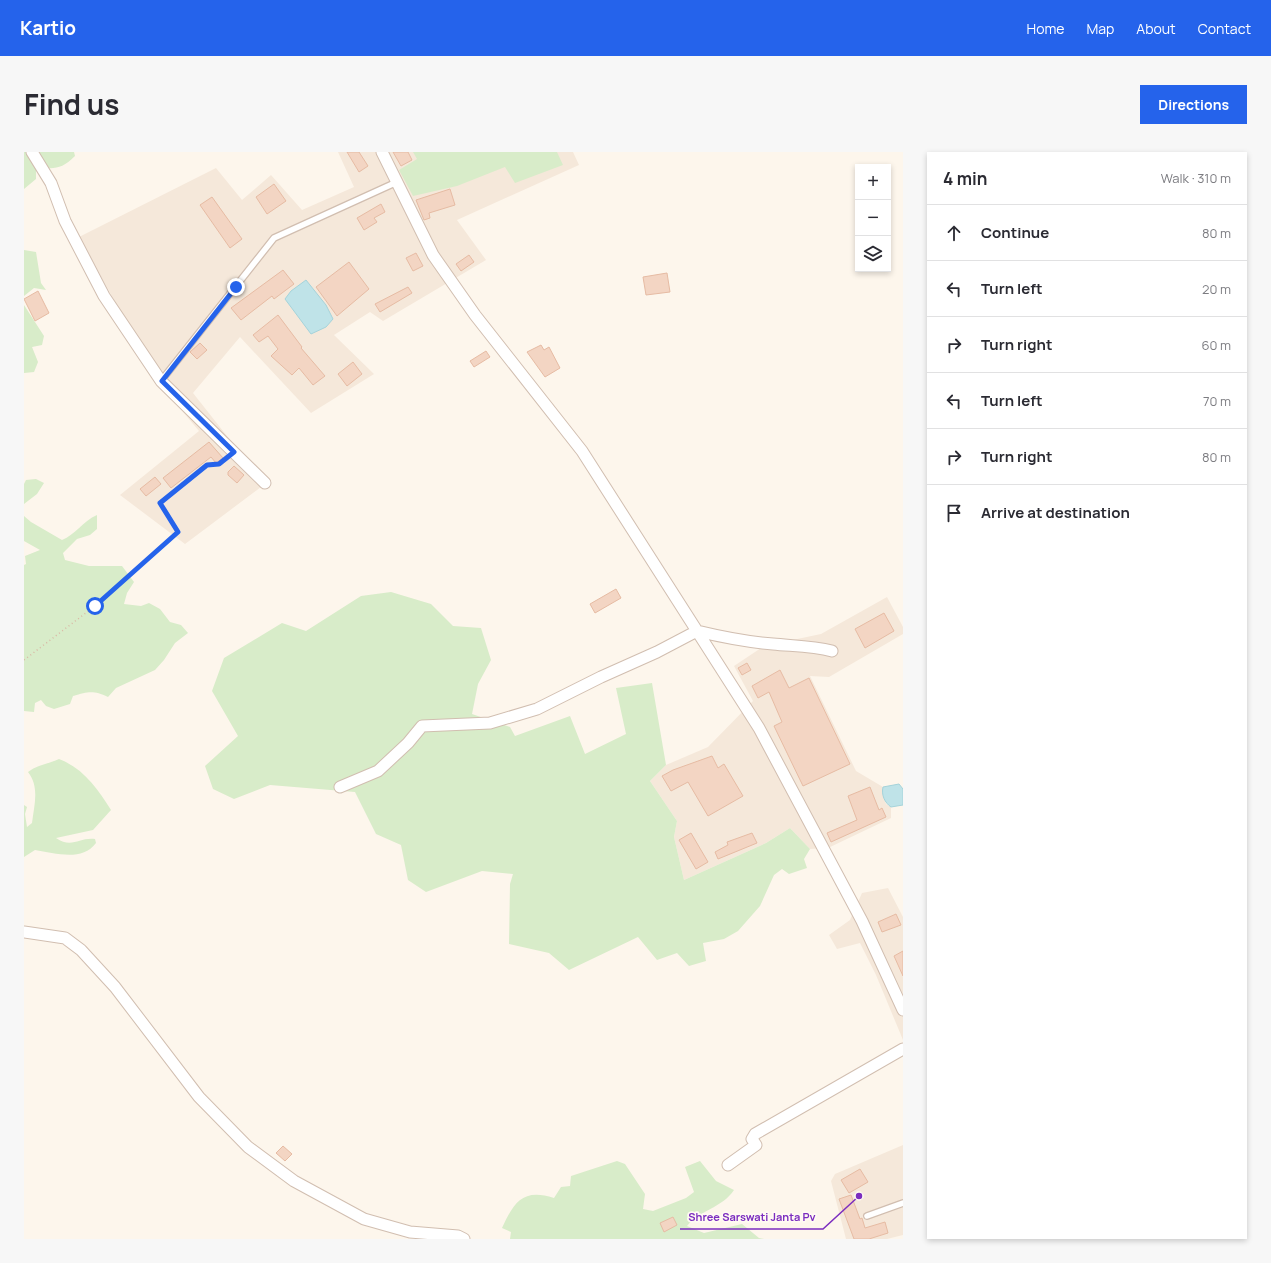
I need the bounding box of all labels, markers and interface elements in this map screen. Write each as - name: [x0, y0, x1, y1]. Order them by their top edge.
- text: Kartio: [20, 15, 76, 41]
- text: Home: [1027, 19, 1064, 38]
- text: Map: [1086, 19, 1114, 38]
- text: About: [1136, 19, 1176, 38]
- text: Contact: [1198, 19, 1251, 38]
- text: Find us: [24, 85, 119, 123]
- button: Directions: [1140, 85, 1247, 124]
- map controls: [855, 164, 891, 272]
- button: +: [855, 164, 891, 200]
- text: 4 min: [943, 167, 987, 190]
- text: Walk · 310 m: [1161, 169, 1231, 187]
- button: −: [855, 200, 891, 236]
- icon: ahead: [943, 222, 965, 244]
- text: Continue: [981, 222, 1049, 243]
- text: 80 m: [1202, 224, 1231, 242]
- button: layers: [855, 236, 891, 272]
- route end: [227, 278, 245, 296]
- icon: left: [943, 278, 965, 300]
- text: Turn left: [981, 278, 1043, 299]
- text: 20 m: [1202, 280, 1231, 298]
- icon: right: [943, 334, 965, 356]
- text: Turn right: [981, 334, 1052, 355]
- text: 60 m: [1201, 336, 1231, 354]
- icon: left: [943, 390, 965, 412]
- text: Turn left: [981, 390, 1043, 411]
- text: 70 m: [1203, 392, 1231, 410]
- icon: right: [943, 446, 965, 468]
- text: Turn right: [981, 446, 1052, 467]
- text: 80 m: [1202, 448, 1231, 466]
- icon: arrive: [943, 502, 965, 524]
- text: Arrive at destination: [981, 502, 1130, 523]
- route start: [86, 597, 104, 615]
- callout: Shree Sarswati Janta Pv: [680, 1206, 823, 1229]
- text: Shree Sarswati Janta Pv: [688, 1209, 816, 1224]

